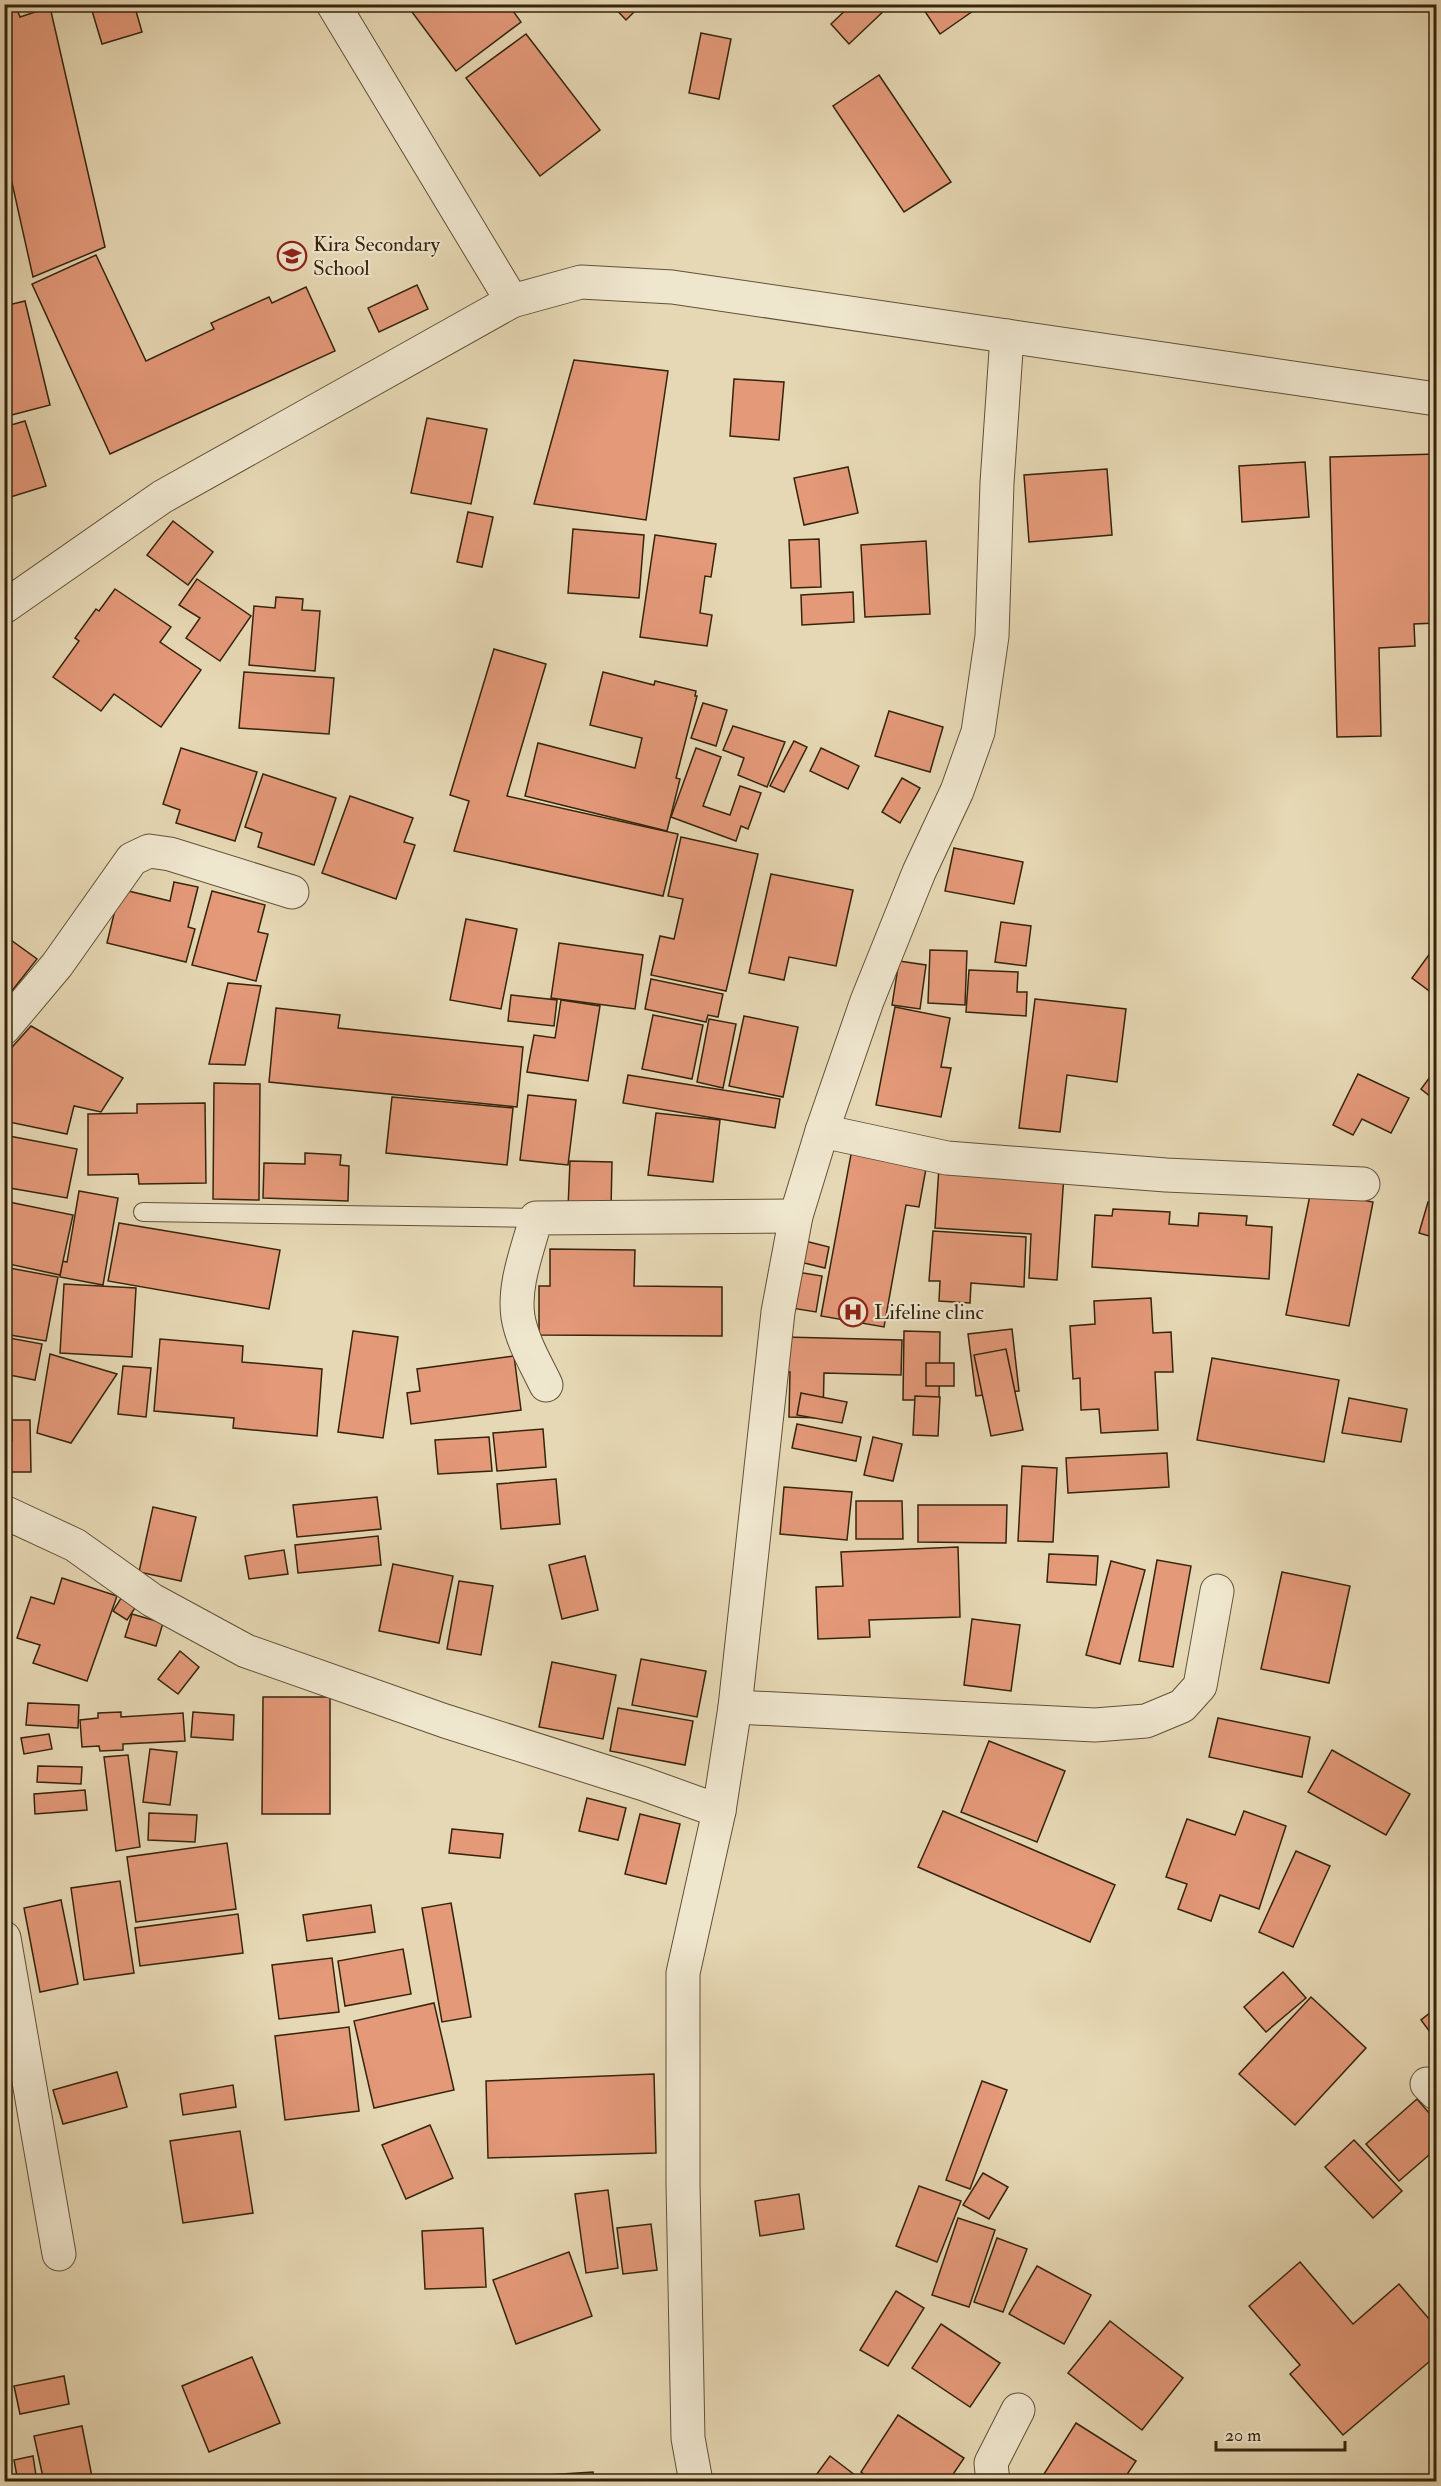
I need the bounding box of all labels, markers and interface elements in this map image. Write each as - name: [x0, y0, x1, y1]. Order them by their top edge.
- place label: Kira Secondary School: [313, 231, 441, 282]
- school or university icon: Kira Secondary School: [276, 240, 308, 272]
- hospital icon: Lifeline clinc: [837, 1296, 869, 1328]
- place label: Lifeline clinc: [874, 1299, 984, 1326]
- scale bar: [1216, 2414, 1345, 2452]
- text: 20 m: [1225, 2424, 1261, 2447]

